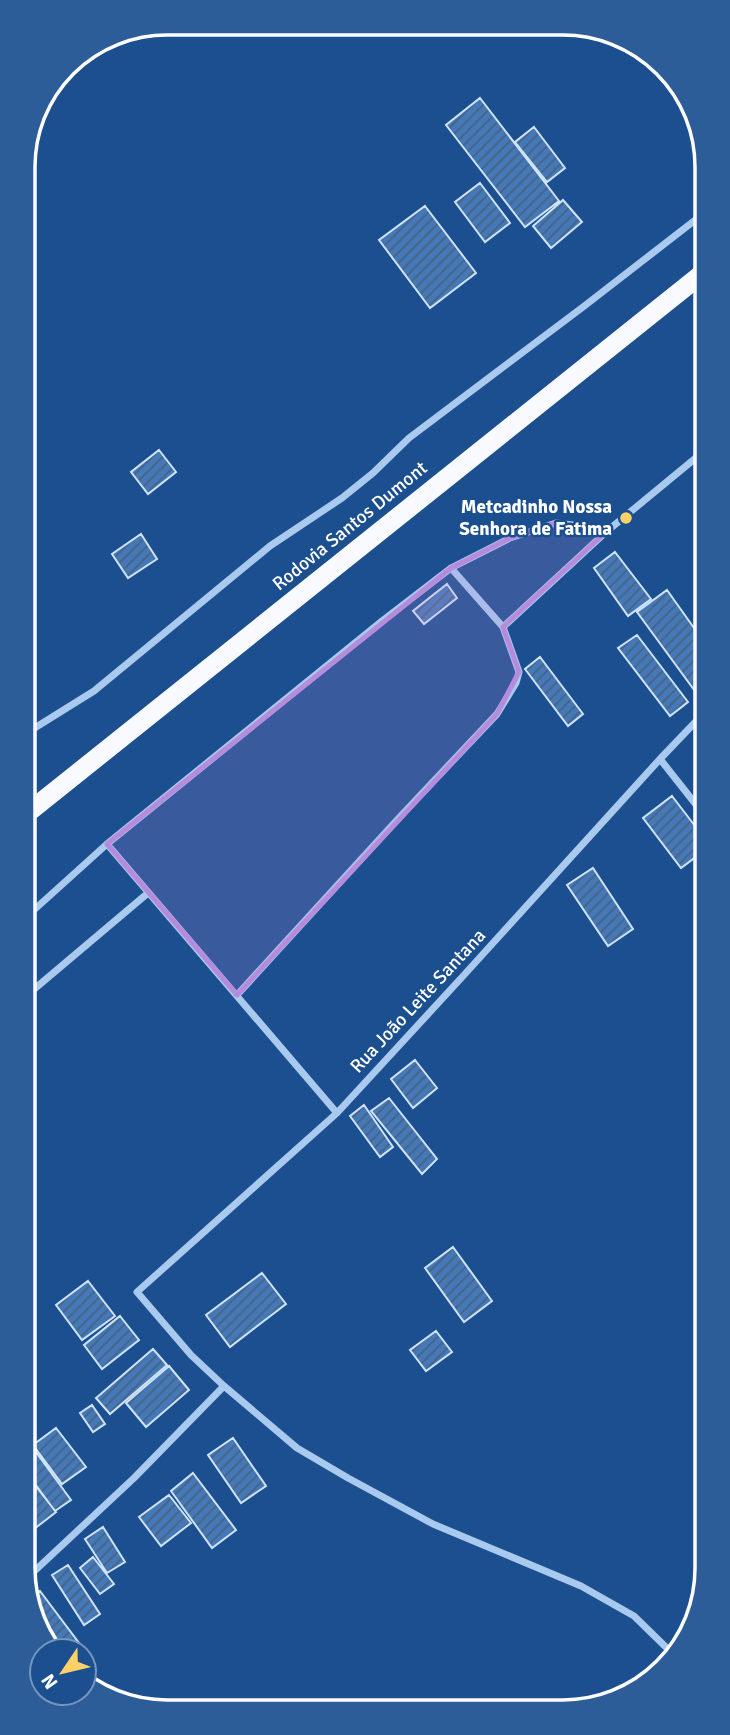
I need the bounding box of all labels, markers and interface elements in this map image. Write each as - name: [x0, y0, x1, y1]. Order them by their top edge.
- street label: Rodovia Santos Dumont: [268, 456, 433, 596]
- place label: Metcadinho Nossa Senhora de Fatima: [459, 495, 612, 541]
- marker: Metcadinho Nossa Senhora de Fatima: [618, 510, 634, 526]
- street label: Rua João Leite Santana: [345, 924, 491, 1078]
- north arrow: [28, 1637, 98, 1707]
- text: N: [36, 1669, 64, 1693]

